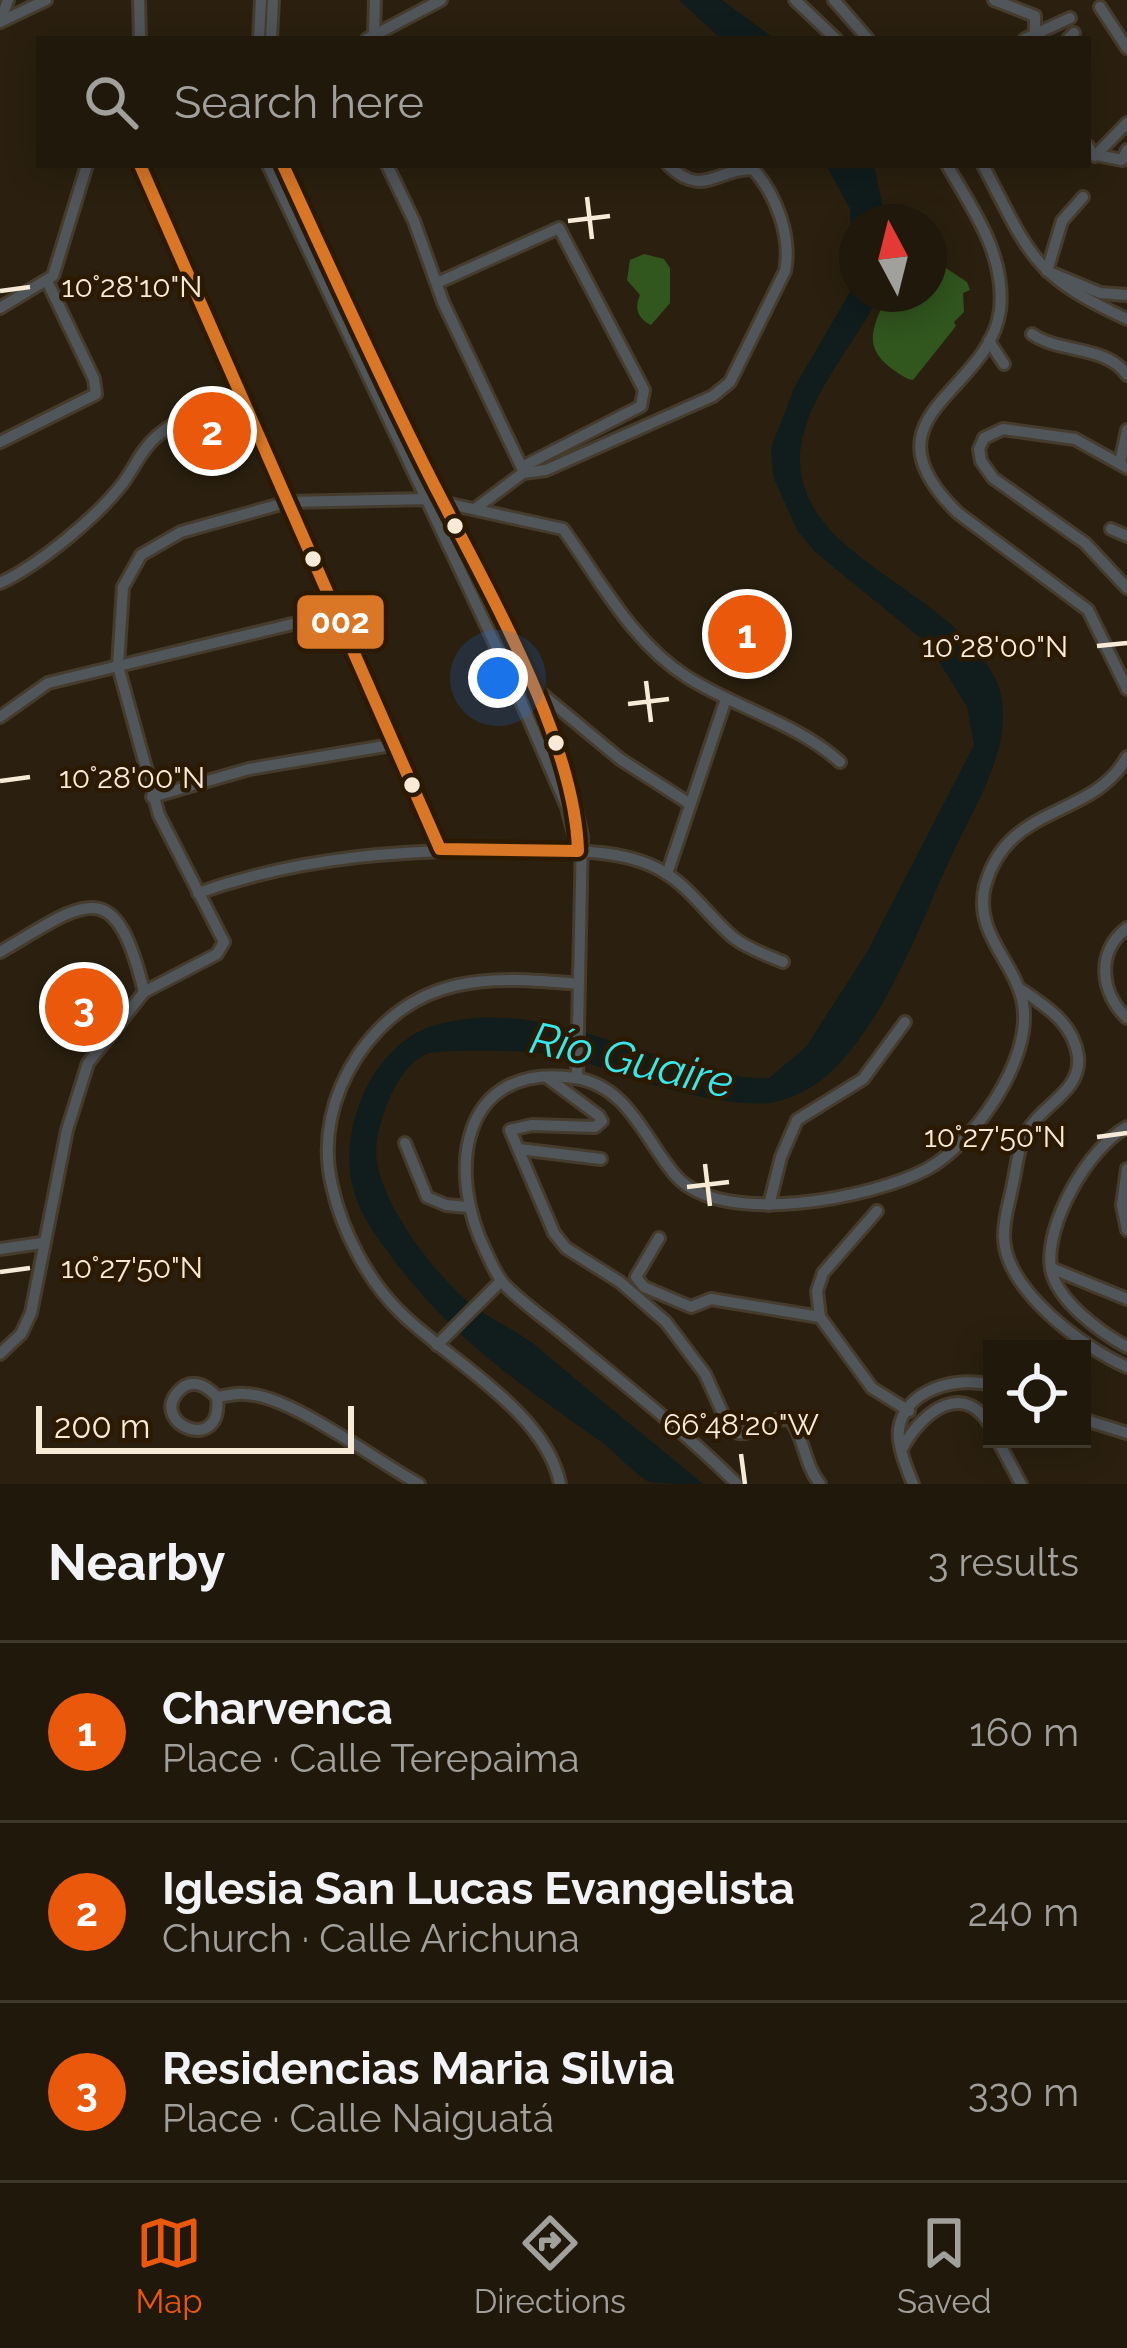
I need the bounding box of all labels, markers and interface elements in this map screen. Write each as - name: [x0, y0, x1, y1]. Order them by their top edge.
- search box: [36, 36, 1091, 168]
- icon: search: [78, 69, 144, 135]
- text: Search here: [174, 76, 424, 129]
- north arrow: [839, 204, 947, 312]
- text: 10°28'10"N: [62, 269, 202, 304]
- pin: 2: [173, 386, 251, 476]
- unlabelled marker: [444, 515, 466, 537]
- unlabelled marker: [302, 548, 324, 570]
- pin: 1: [708, 589, 786, 679]
- line badge: 002: [295, 593, 386, 651]
- text: 002: [310, 602, 370, 641]
- text: 10°28'00"N: [922, 629, 1068, 664]
- your location: [468, 648, 528, 708]
- unlabelled marker: [545, 732, 567, 754]
- text: 10°28'00"N: [59, 760, 205, 795]
- unlabelled marker: [401, 774, 423, 796]
- pin: 3: [45, 962, 123, 1052]
- water label: Río Guaire: [525, 1011, 739, 1109]
- text: 10°27'50"N: [924, 1119, 1066, 1154]
- text: 10°27'50"N: [61, 1250, 203, 1285]
- map controls: [983, 1340, 1091, 1448]
- button: locate: [983, 1340, 1091, 1448]
- scale bar: [36, 1400, 354, 1453]
- text: 200 m: [54, 1407, 150, 1446]
- text: 66°48'20"W: [663, 1407, 819, 1442]
- text: Nearby: [48, 1532, 225, 1592]
- text: 3 results: [928, 1539, 1079, 1585]
- text: Charvenca: [162, 1682, 393, 1735]
- text: 1: [77, 1709, 97, 1755]
- text: 160 m: [969, 1709, 1079, 1755]
- text: Place · Calle Terepaima: [162, 1735, 580, 1781]
- text: Iglesia San Lucas Evangelista: [162, 1862, 794, 1915]
- text: 2: [76, 1889, 98, 1935]
- text: 240 m: [968, 1889, 1079, 1935]
- text: Church · Calle Arichuna: [162, 1915, 580, 1961]
- text: Residencias Maria Silvia: [162, 2042, 675, 2095]
- text: 3: [76, 2069, 98, 2115]
- text: 330 m: [968, 2069, 1079, 2115]
- text: Place · Calle Naiguatá: [162, 2095, 554, 2141]
- tab: Map: [136, 2210, 203, 2321]
- tab: Directions: [474, 2210, 626, 2321]
- tab: Saved: [897, 2210, 991, 2321]

